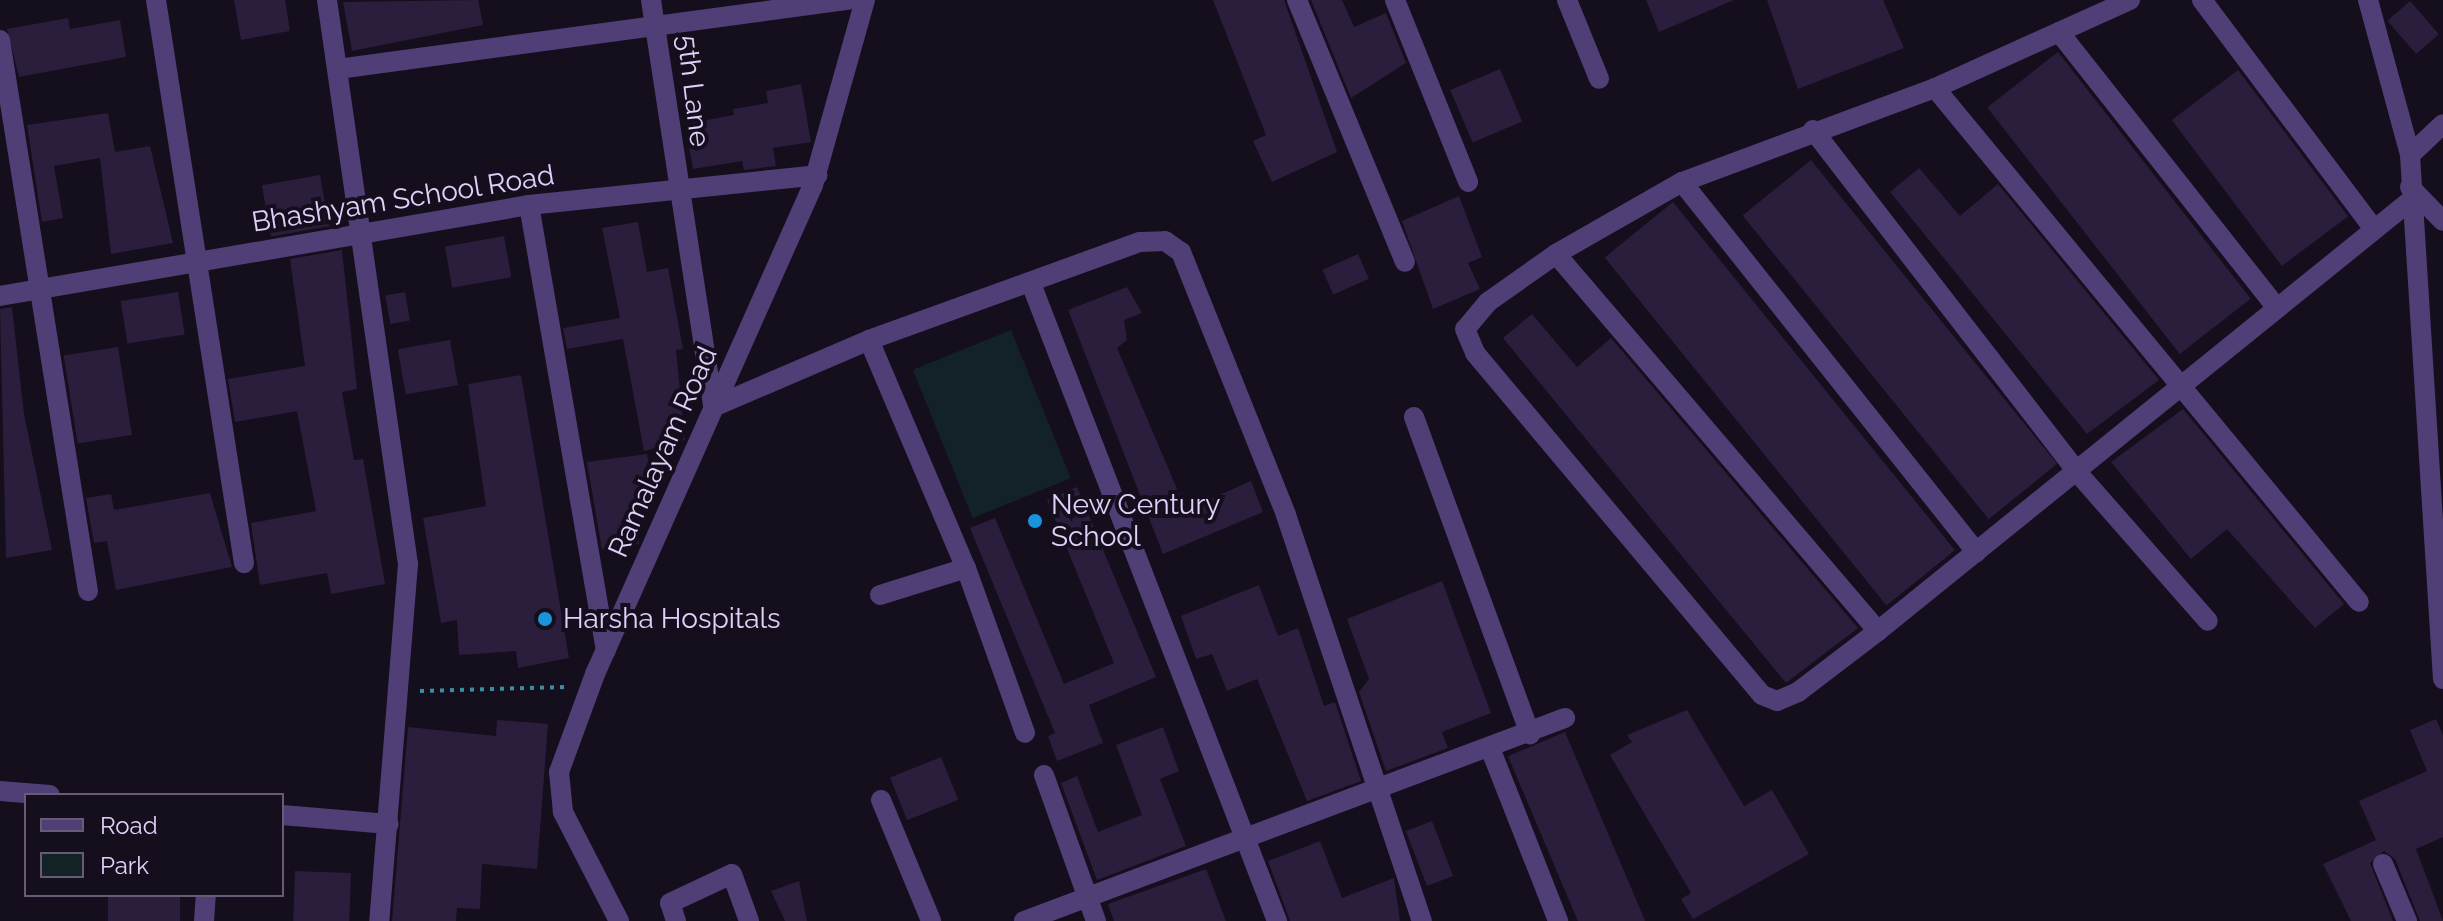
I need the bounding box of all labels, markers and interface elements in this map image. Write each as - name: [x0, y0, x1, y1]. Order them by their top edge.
- street label: 5th Lane: [669, 33, 717, 149]
- street label: Bhashyam School Road: [249, 158, 557, 240]
- street label: Ramalayam Road: [602, 342, 724, 562]
- place label: New Century School: [1051, 488, 1221, 554]
- marker: New Century School: [1026, 512, 1044, 530]
- place label: Harsha Hospitals: [563, 602, 781, 636]
- marker: Harsha Hospitals: [534, 608, 556, 630]
- legend: [24, 793, 284, 897]
- text: Road: [100, 811, 158, 840]
- text: Park: [100, 851, 149, 880]

